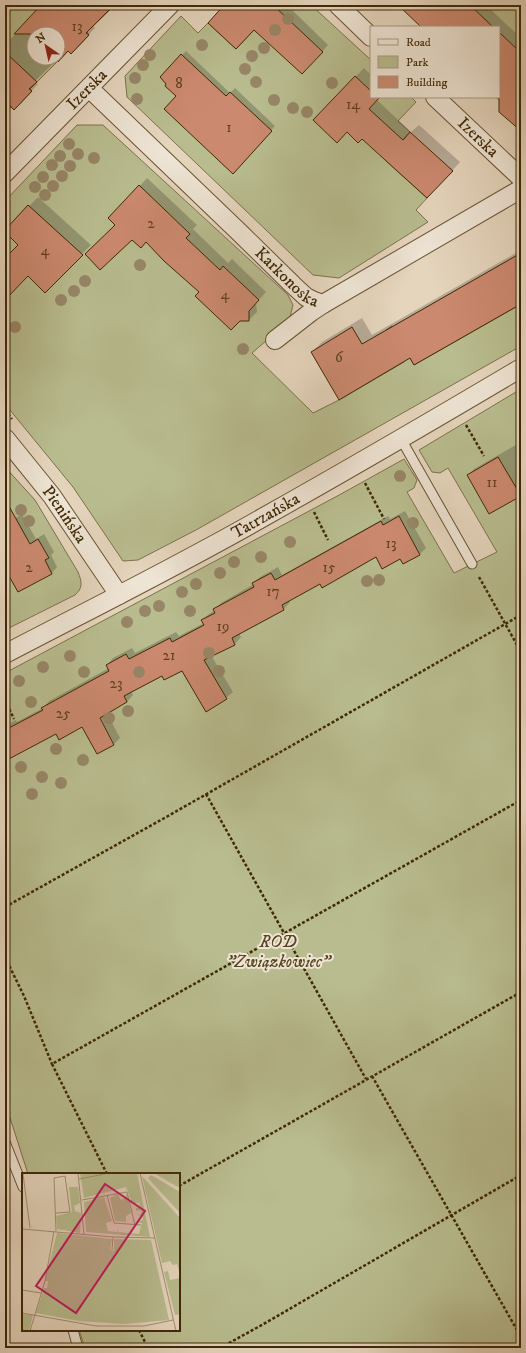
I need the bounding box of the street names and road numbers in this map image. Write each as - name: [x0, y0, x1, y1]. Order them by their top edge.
- street label: Izerska: [62, 64, 113, 115]
- street label: Izerska: [453, 113, 504, 163]
- street label: Karkonoska: [250, 242, 322, 313]
- street label: Pienińska: [37, 481, 92, 548]
- street label: Tatrzańska: [228, 487, 305, 544]

